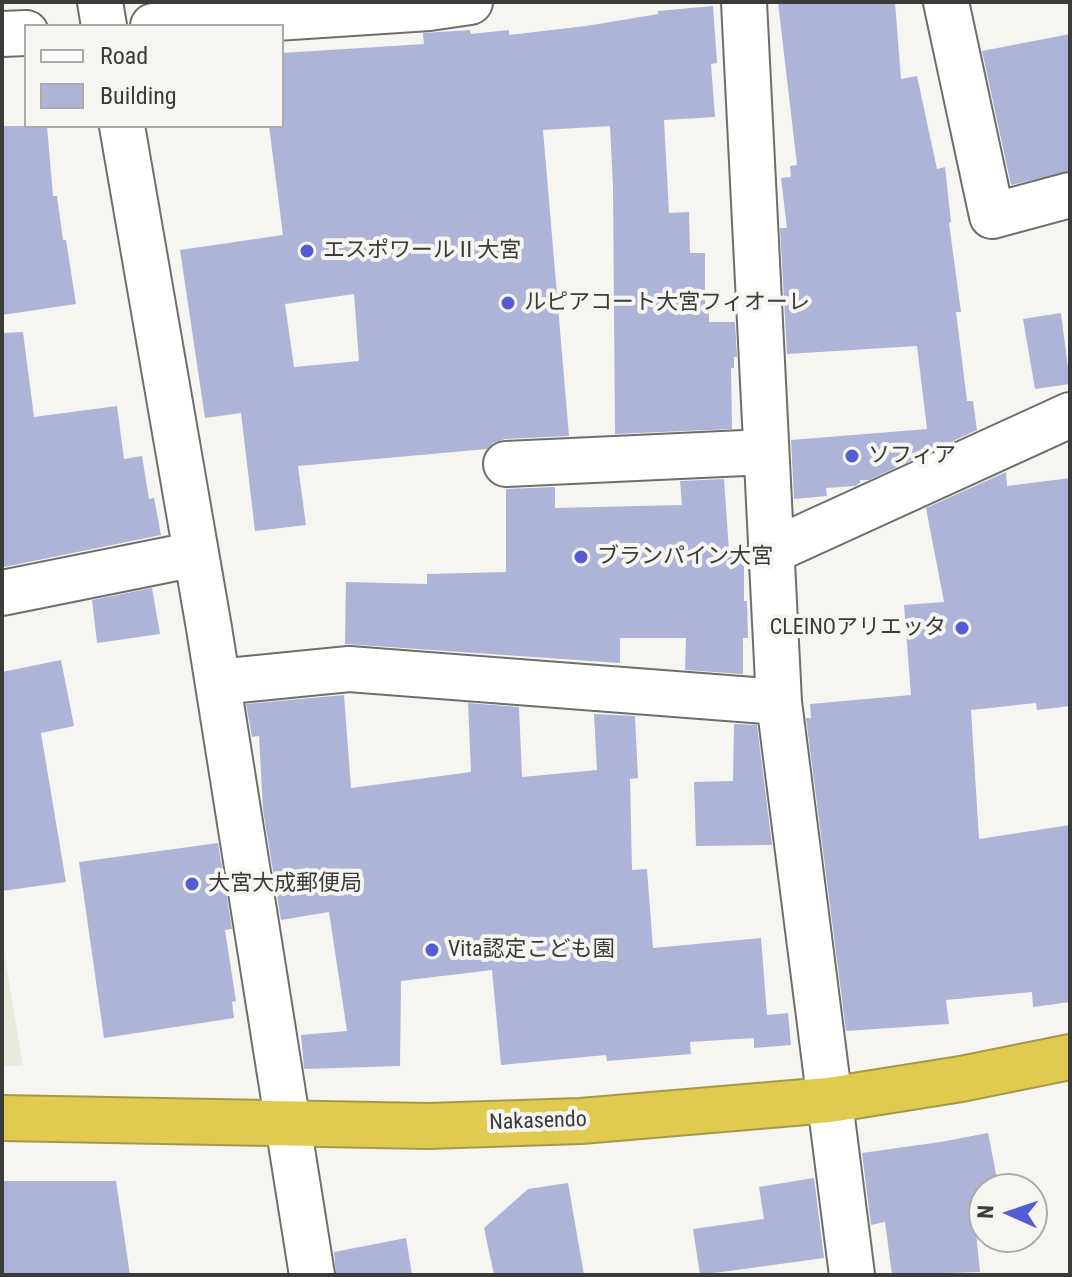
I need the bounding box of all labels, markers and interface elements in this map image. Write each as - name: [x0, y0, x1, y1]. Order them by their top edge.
- legend: [24, 24, 284, 128]
- text: Road: [100, 42, 148, 70]
- text: Building: [100, 82, 177, 110]
- place label: エスポワールⅡ大宮: [323, 238, 521, 264]
- marker: エスポワールⅡ大宮: [298, 242, 316, 260]
- place label: ルピアコート大宮フィオーレ: [524, 290, 810, 316]
- marker: ルピアコート大宮フィオーレ: [499, 294, 517, 312]
- place label: ソフィア: [868, 443, 956, 469]
- marker: ソフィア: [843, 447, 861, 465]
- place label: ブランパイン大宮: [597, 544, 773, 570]
- marker: ブランパイン大宮: [572, 548, 590, 566]
- place label: CLEINOアリエッタ: [770, 615, 946, 641]
- marker: CLEINOアリエッタ: [953, 619, 971, 637]
- place label: 大宮大成郵便局: [208, 871, 362, 897]
- marker: 大宮大成郵便局: [183, 875, 201, 893]
- place label: Vita認定こども園: [448, 937, 614, 963]
- marker: Vita認定こども園: [423, 941, 441, 959]
- street label: Nakasendo: [489, 1107, 587, 1137]
- north arrow: [968, 1173, 1048, 1253]
- text: N: [973, 1204, 998, 1219]

